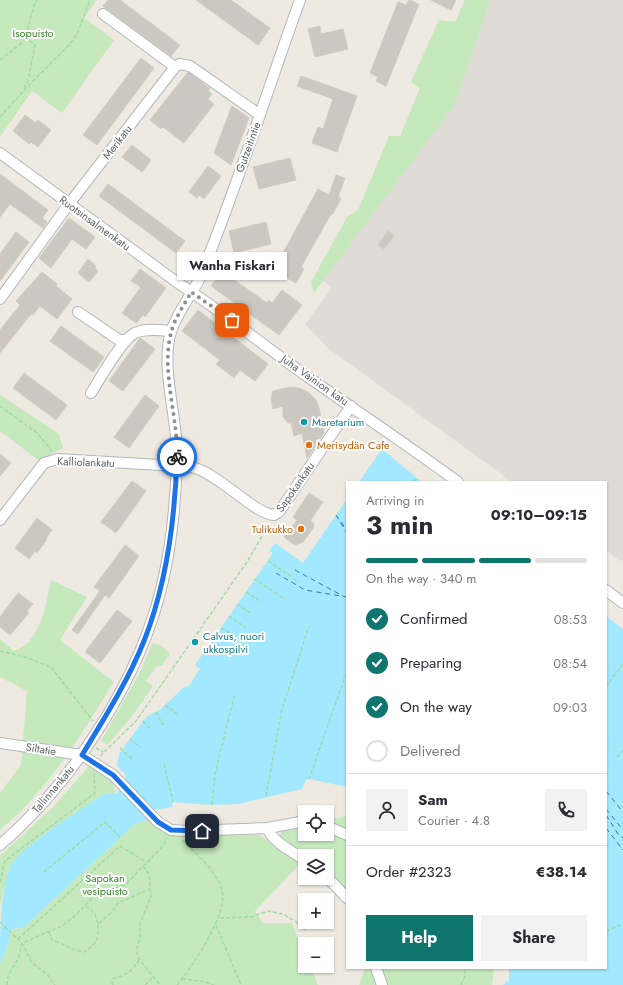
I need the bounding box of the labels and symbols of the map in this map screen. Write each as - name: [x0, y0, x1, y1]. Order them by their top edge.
- park label: Isopuisto: [12, 25, 54, 41]
- street label: Gutzeitintie: [231, 119, 265, 175]
- street label: Merikatu: [98, 121, 136, 163]
- street label: Ruotsinsalmenkatu: [56, 192, 134, 254]
- callout: Wanha Fiskari: [177, 252, 287, 280]
- pin: [215, 303, 249, 337]
- street label: Juha Vainion katu: [276, 350, 352, 409]
- place label: Maretarium: [312, 414, 364, 430]
- marker: Maretarium: [299, 417, 309, 427]
- courier: [157, 437, 197, 477]
- place label: Merisydän Cafe: [317, 437, 390, 453]
- marker: Merisydän Cafe: [304, 440, 314, 450]
- street label: Kalliolankatu: [57, 453, 115, 471]
- street label: Sapokankatu: [272, 459, 318, 515]
- place label: Tulikukko: [252, 521, 293, 537]
- marker: Tulikukko: [296, 524, 306, 534]
- place label: Calvus, nuori ukkospilvi: [203, 628, 264, 657]
- marker: Calvus, nuori ukkospilvi: [190, 637, 200, 647]
- street label: Siltatie: [25, 739, 58, 759]
- street label: Tallinnankatu: [28, 761, 78, 817]
- pin: [185, 814, 219, 848]
- park label: Sapokan vesipuisto: [82, 870, 128, 899]

